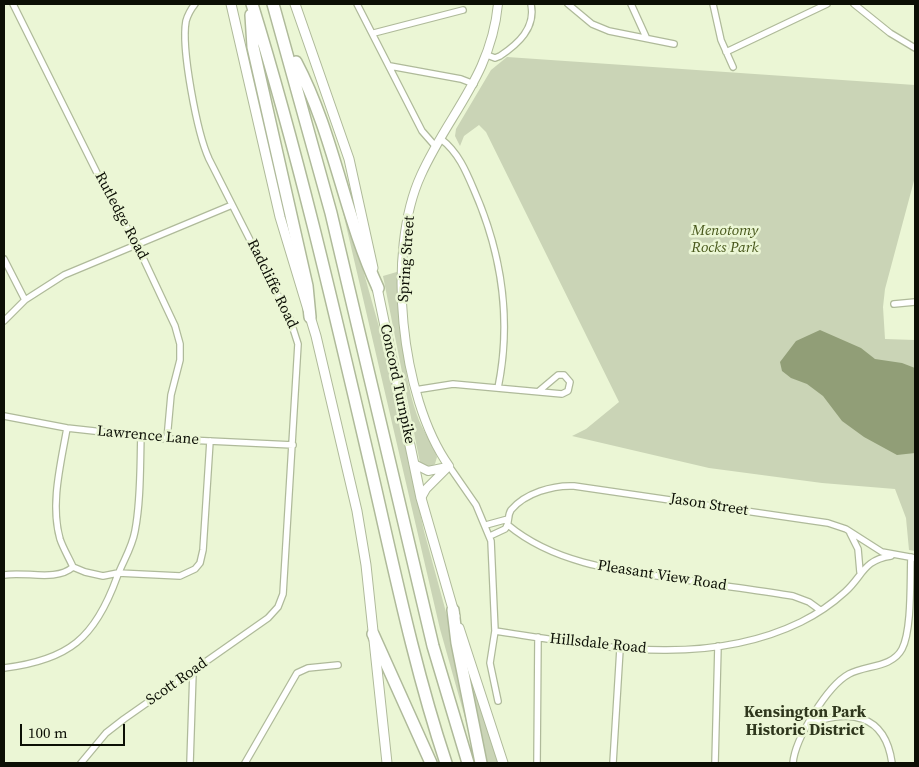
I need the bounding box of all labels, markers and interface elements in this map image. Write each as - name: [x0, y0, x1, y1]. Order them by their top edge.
- street label: Rutledge Road: [90, 169, 152, 263]
- street label: Spring Street: [395, 215, 419, 303]
- park label: Menotomy Rocks Park: [691, 222, 759, 257]
- street label: Radcliffe Road: [243, 237, 301, 331]
- street label: Concord Turnpike: [376, 322, 418, 446]
- street label: Lawrence Lane: [96, 423, 200, 449]
- street label: Jason Street: [669, 490, 749, 520]
- street label: Pleasant View Road: [596, 557, 728, 595]
- street label: Hillsdale Road: [549, 630, 647, 658]
- street label: Scott Road: [143, 654, 211, 710]
- district label: Kensington Park Historic District: [744, 703, 866, 741]
- scale bar: [22, 714, 128, 746]
- text: 100 m: [28, 722, 68, 743]

